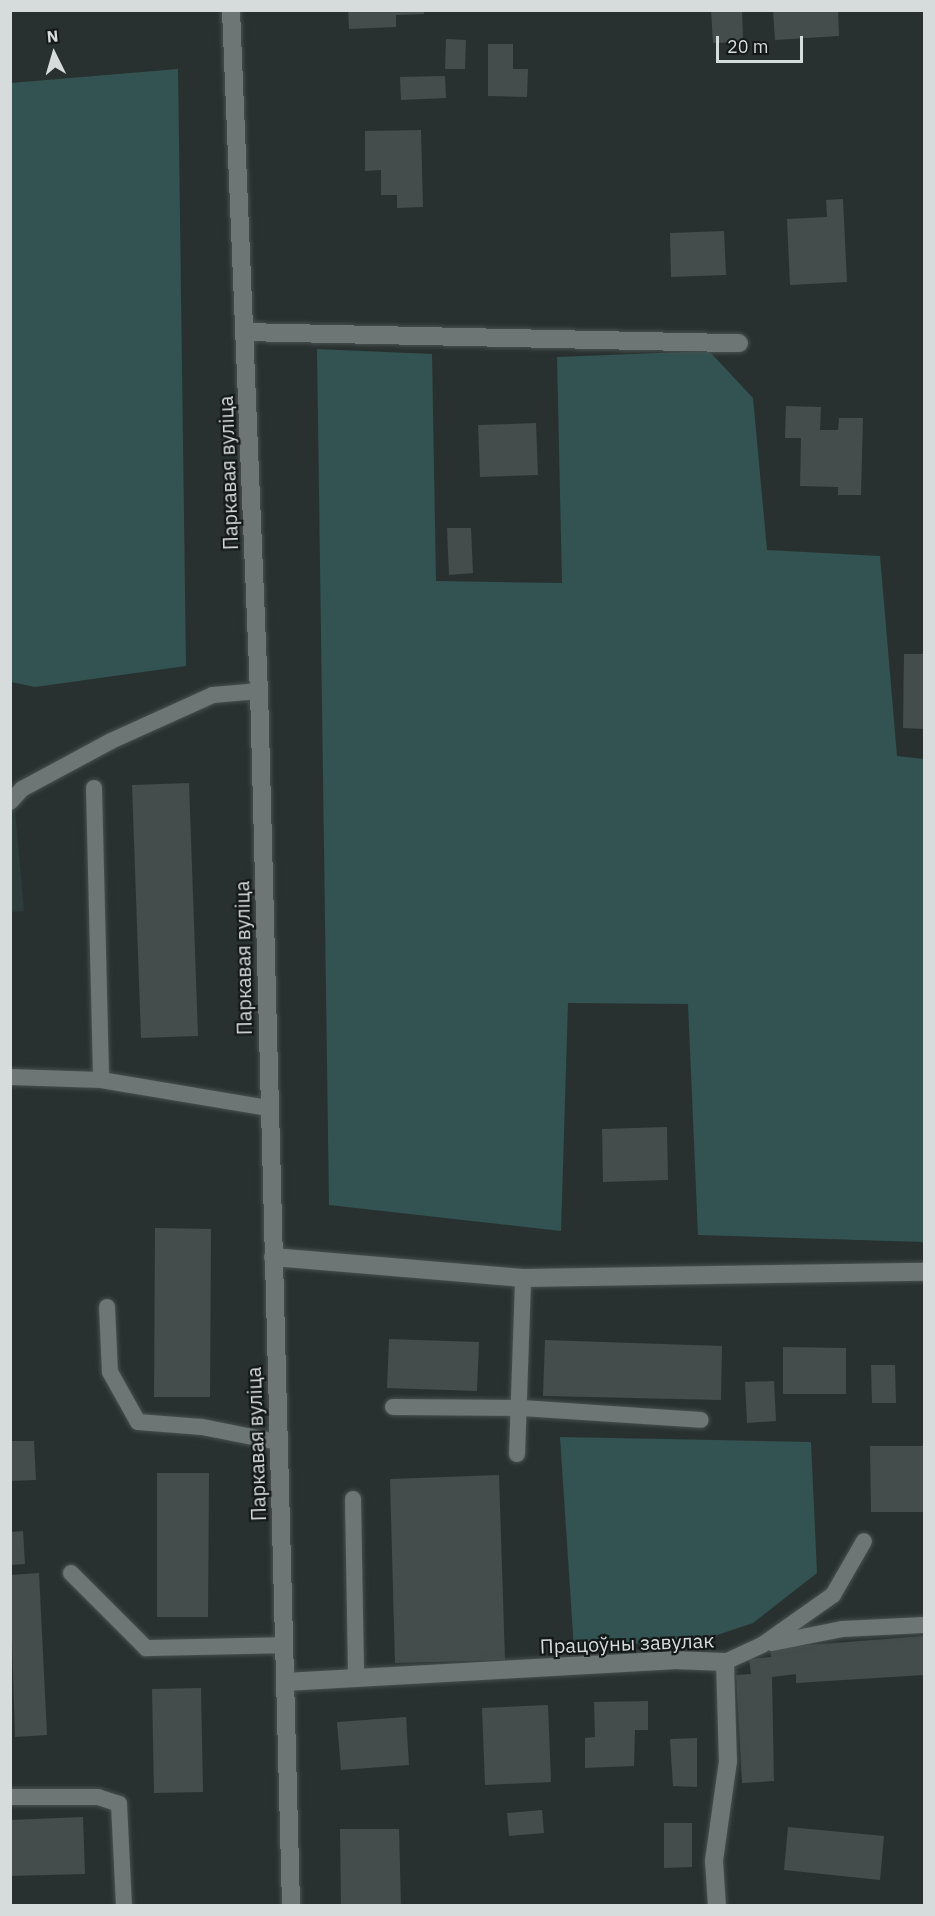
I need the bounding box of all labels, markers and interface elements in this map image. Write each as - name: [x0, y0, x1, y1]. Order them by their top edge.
- north arrow: [24, 24, 84, 84]
- scale bar: [719, 24, 806, 62]
- text: N: [46, 26, 59, 47]
- text: 20 m: [727, 35, 769, 58]
- street label: Паркавая вуліца: [213, 395, 243, 551]
- street label: Паркавая вуліца: [230, 881, 256, 1035]
- street label: Паркавая вуліца: [241, 1366, 271, 1522]
- street label: Працоўны завулак: [539, 1628, 715, 1658]

